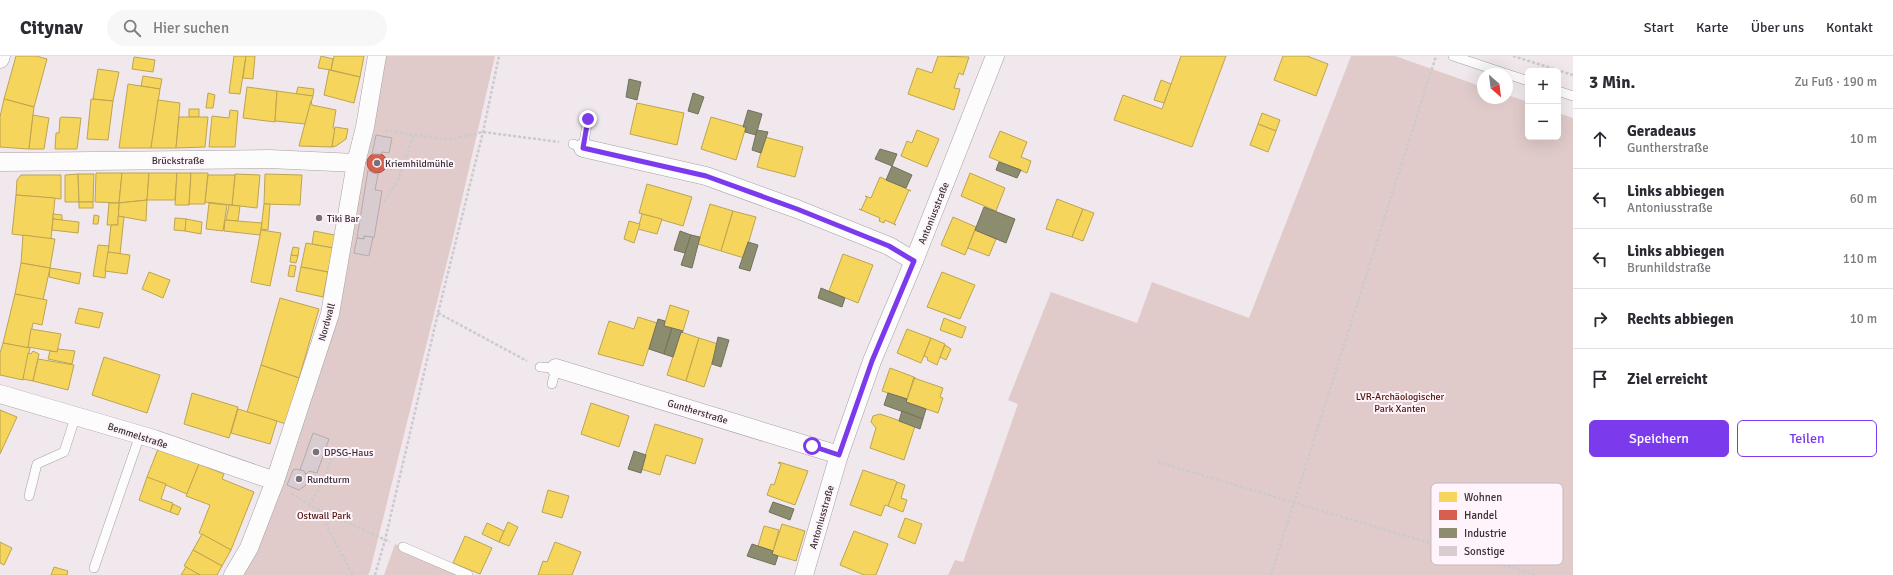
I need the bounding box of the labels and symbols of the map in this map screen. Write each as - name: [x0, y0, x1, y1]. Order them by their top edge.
- north arrow: [1477, 68, 1513, 104]
- route end: [579, 110, 597, 128]
- street label: Brückstraße: [152, 155, 204, 167]
- marker: Kriemhildmühle: [372, 158, 382, 168]
- place label: Kriemhildmühle: [385, 158, 454, 170]
- street label: Antoniusstraße: [916, 181, 952, 246]
- marker: Tiki Bar: [314, 213, 324, 223]
- place label: Tiki Bar: [327, 213, 360, 225]
- street label: Nordwall: [316, 302, 338, 343]
- park label: LVR-Archäologischer Park Xanten: [1356, 391, 1445, 415]
- street label: Guntherstraße: [666, 397, 730, 427]
- street label: Bemmelstraße: [106, 421, 169, 451]
- route start: [803, 437, 821, 455]
- marker: DPSG-Haus: [311, 447, 321, 457]
- place label: DPSG-Haus: [324, 447, 374, 459]
- marker: Rundturm: [294, 474, 304, 484]
- place label: Rundturm: [307, 474, 350, 486]
- legend: [1431, 483, 1563, 565]
- street label: Antoniusstraße: [807, 484, 837, 551]
- text: Wohnen: [1464, 491, 1502, 504]
- text: Handel: [1464, 509, 1498, 522]
- park label: Ostwall Park: [297, 510, 351, 522]
- text: Industrie: [1464, 527, 1506, 540]
- text: Sonstige: [1464, 545, 1505, 558]

